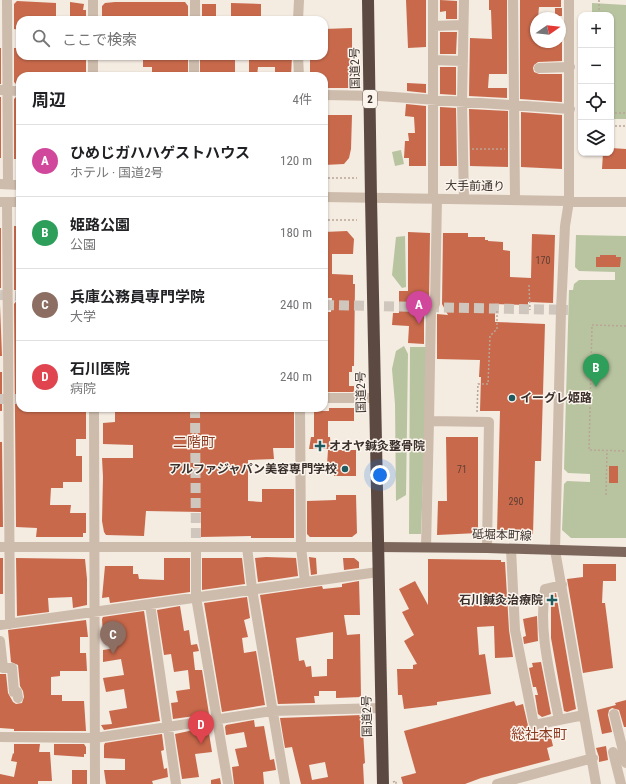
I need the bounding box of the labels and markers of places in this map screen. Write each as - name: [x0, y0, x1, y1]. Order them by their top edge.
- pin: A: [406, 291, 432, 324]
- pin: B: [583, 354, 609, 387]
- place label: イーグレ姫路: [520, 391, 592, 405]
- marker: イーグレ姫路: [507, 393, 517, 403]
- place label: オオヤ鍼灸整骨院: [329, 439, 425, 453]
- marker: オオヤ鍼灸整骨院: [314, 440, 326, 452]
- place label: アルファジャパン美容専門学校: [169, 462, 337, 476]
- marker: アルファジャパン美容専門学校: [340, 464, 350, 474]
- place label: 石川鍼灸治療院: [459, 593, 543, 607]
- marker: 石川鍼灸治療院: [546, 594, 558, 606]
- pin: C: [100, 621, 126, 654]
- pin: D: [188, 711, 214, 744]

